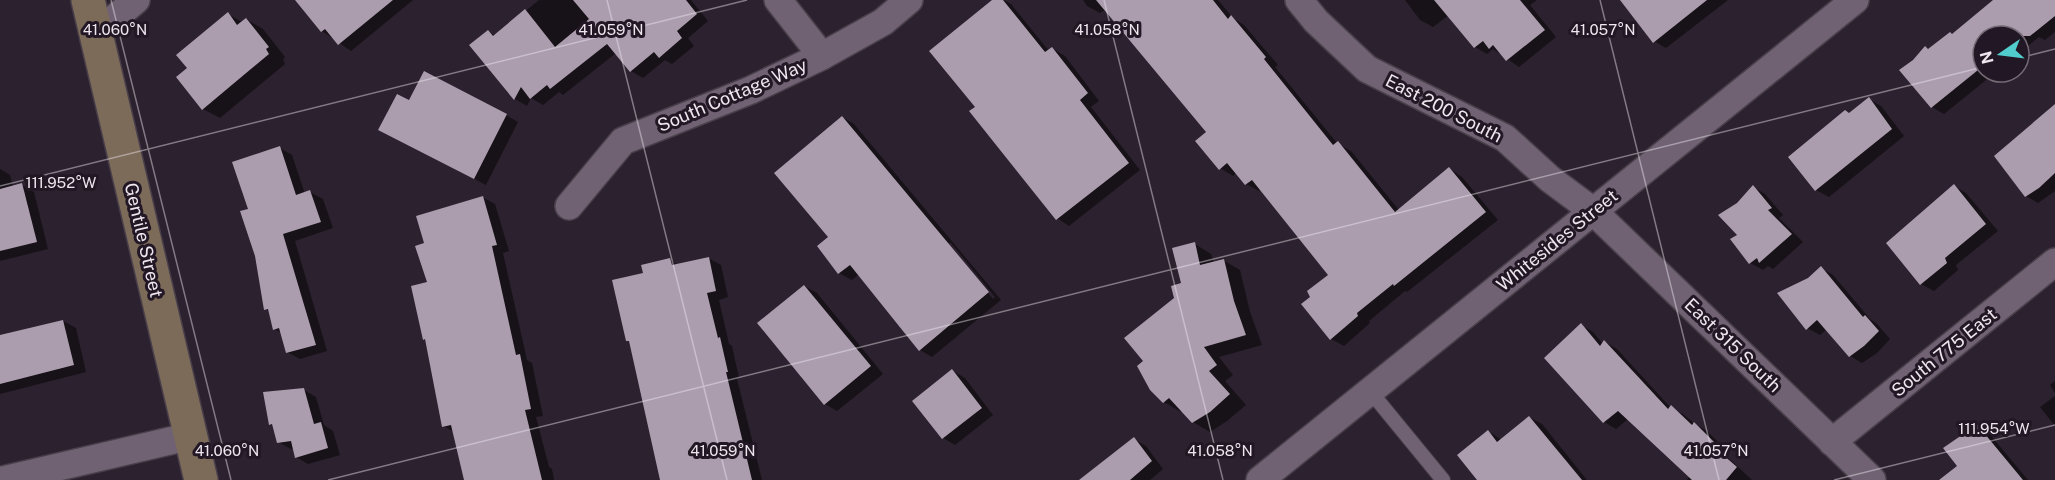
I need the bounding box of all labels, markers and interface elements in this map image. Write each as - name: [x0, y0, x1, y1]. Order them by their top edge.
- text: 41.060°N: [83, 21, 147, 38]
- text: 41.059°N: [578, 21, 644, 38]
- text: 41.058°N: [1074, 21, 1140, 38]
- text: 41.057°N: [1571, 21, 1635, 38]
- north arrow: [1971, 24, 2031, 84]
- text: N: [1976, 49, 1998, 66]
- street label: South Cottage Way: [654, 54, 810, 136]
- street label: East 200 South: [1382, 70, 1506, 146]
- text: 111.952°W: [26, 174, 96, 191]
- street label: Gentile Street: [121, 181, 167, 299]
- street label: Whitesides Street: [1492, 185, 1622, 295]
- street label: East 315 South: [1680, 294, 1786, 396]
- street label: South 775 East: [1887, 303, 2001, 401]
- text: 111.954°W: [1958, 420, 2030, 437]
- text: 41.060°N: [195, 442, 259, 459]
- text: 41.059°N: [690, 442, 756, 459]
- text: 41.058°N: [1187, 442, 1253, 459]
- text: 41.057°N: [1684, 442, 1748, 459]

